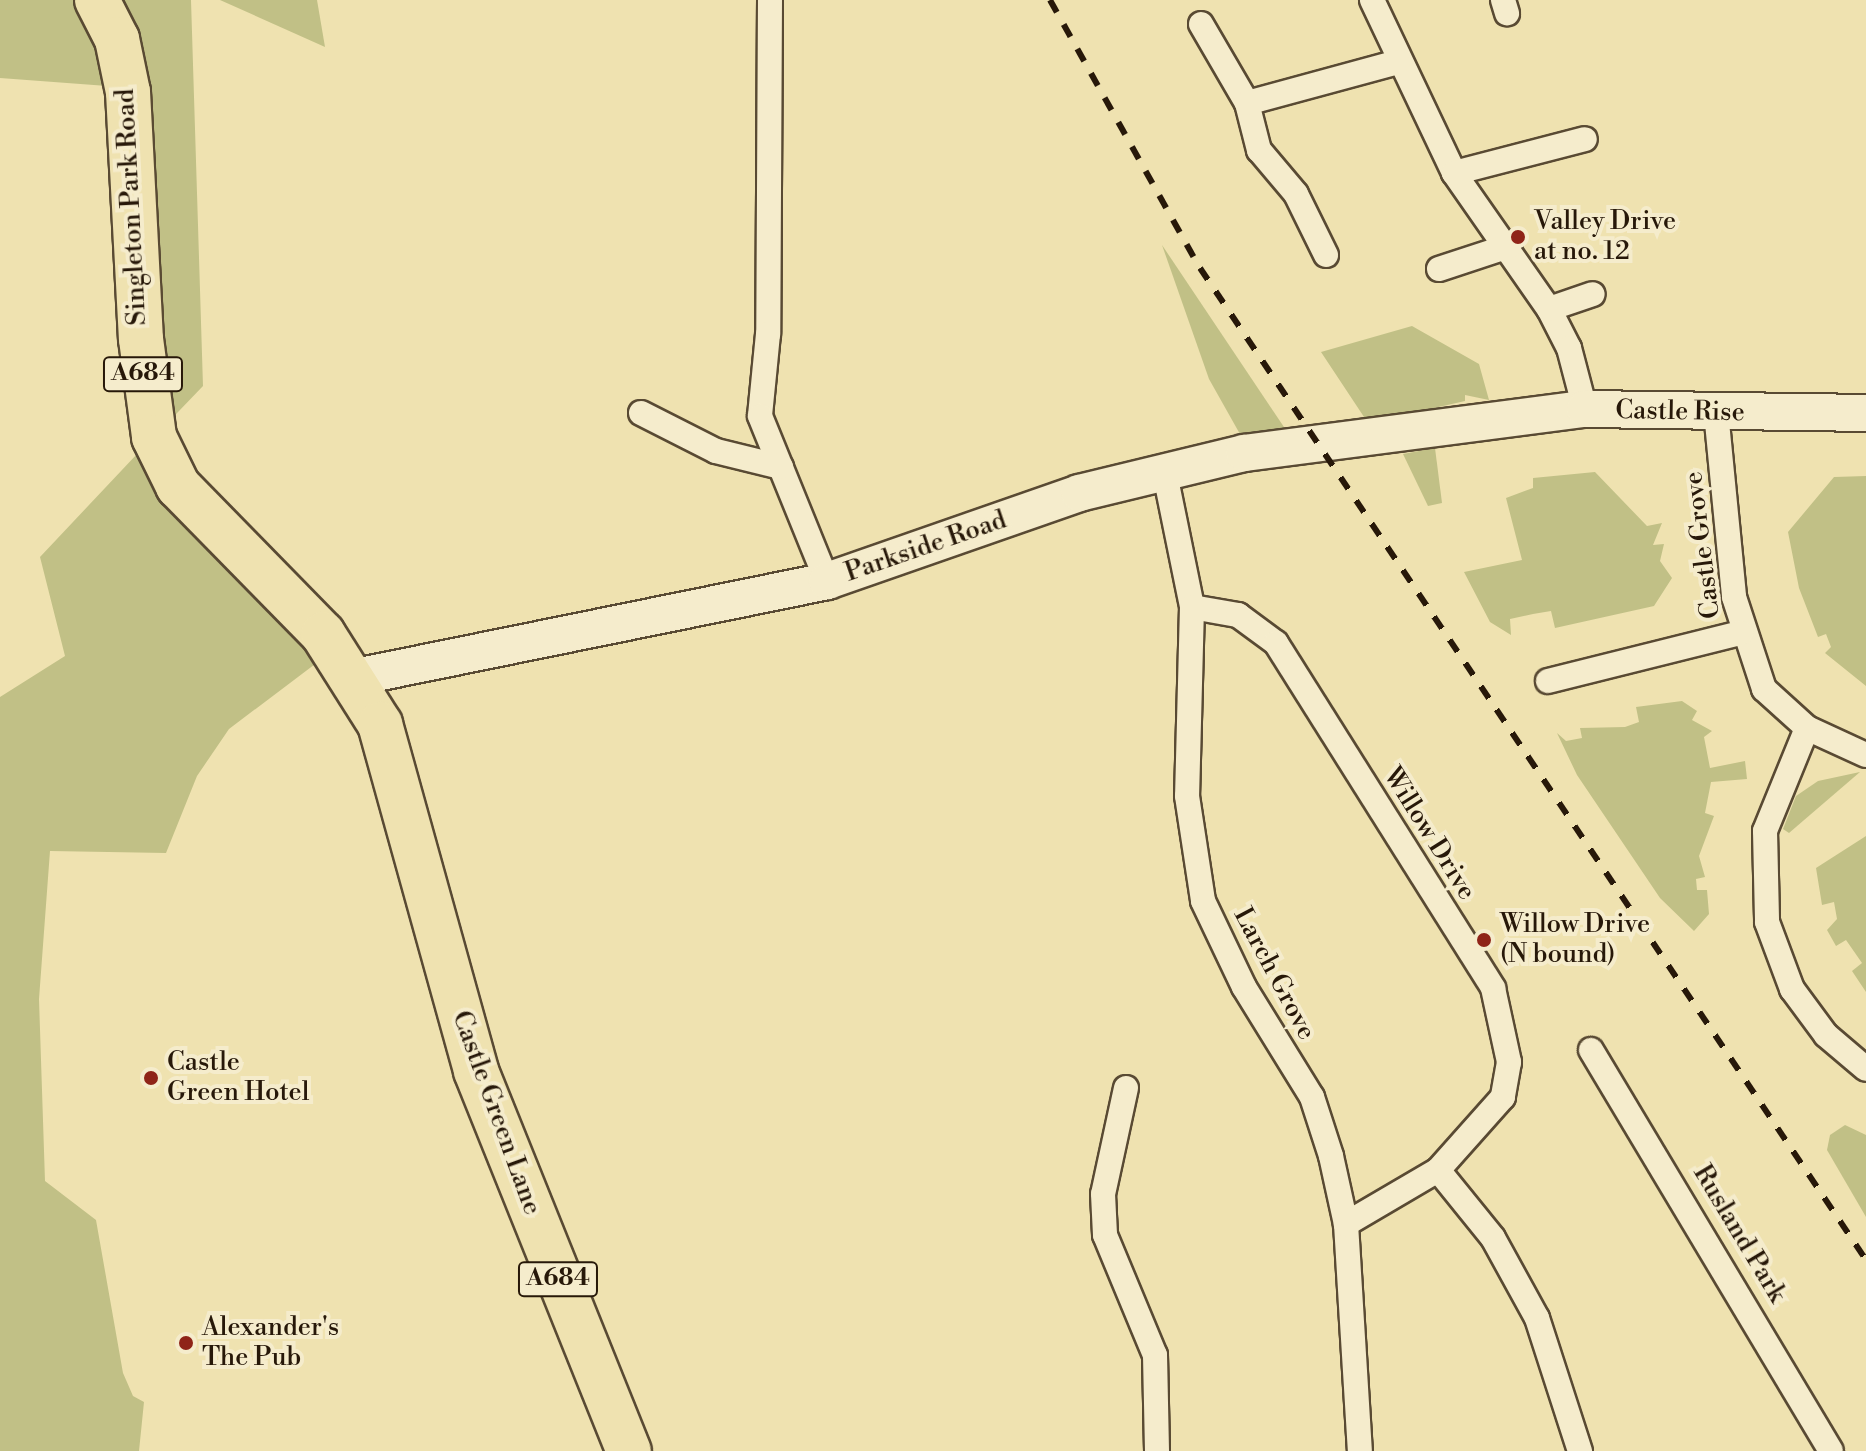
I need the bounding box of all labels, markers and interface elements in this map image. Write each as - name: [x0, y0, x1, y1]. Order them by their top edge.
- street label: Singleton Park Road: [110, 88, 154, 326]
- place label: Valley Drive at no. 12: [1534, 206, 1676, 268]
- marker: Valley Drive at no. 12: [1509, 228, 1527, 246]
- road number: A684: [101, 354, 185, 394]
- street label: Castle Rise: [1615, 395, 1745, 429]
- street label: Castle Grove: [1678, 470, 1728, 620]
- street label: Parkside Road: [841, 505, 1011, 589]
- street label: Willow Drive: [1376, 762, 1482, 906]
- street label: Larch Grove: [1226, 903, 1322, 1045]
- place label: Willow Drive (N bound): [1500, 909, 1650, 970]
- marker: Willow Drive (N bound): [1475, 931, 1493, 949]
- street label: Castle Green Lane: [445, 1007, 547, 1219]
- place label: Castle Green Hotel: [167, 1047, 309, 1108]
- marker: Castle Green Hotel: [142, 1069, 160, 1087]
- street label: Rusland Park: [1686, 1160, 1792, 1308]
- road number: A684: [516, 1259, 600, 1299]
- place label: Alexander's The Pub: [202, 1312, 339, 1374]
- marker: Alexander's The Pub: [177, 1334, 195, 1352]

